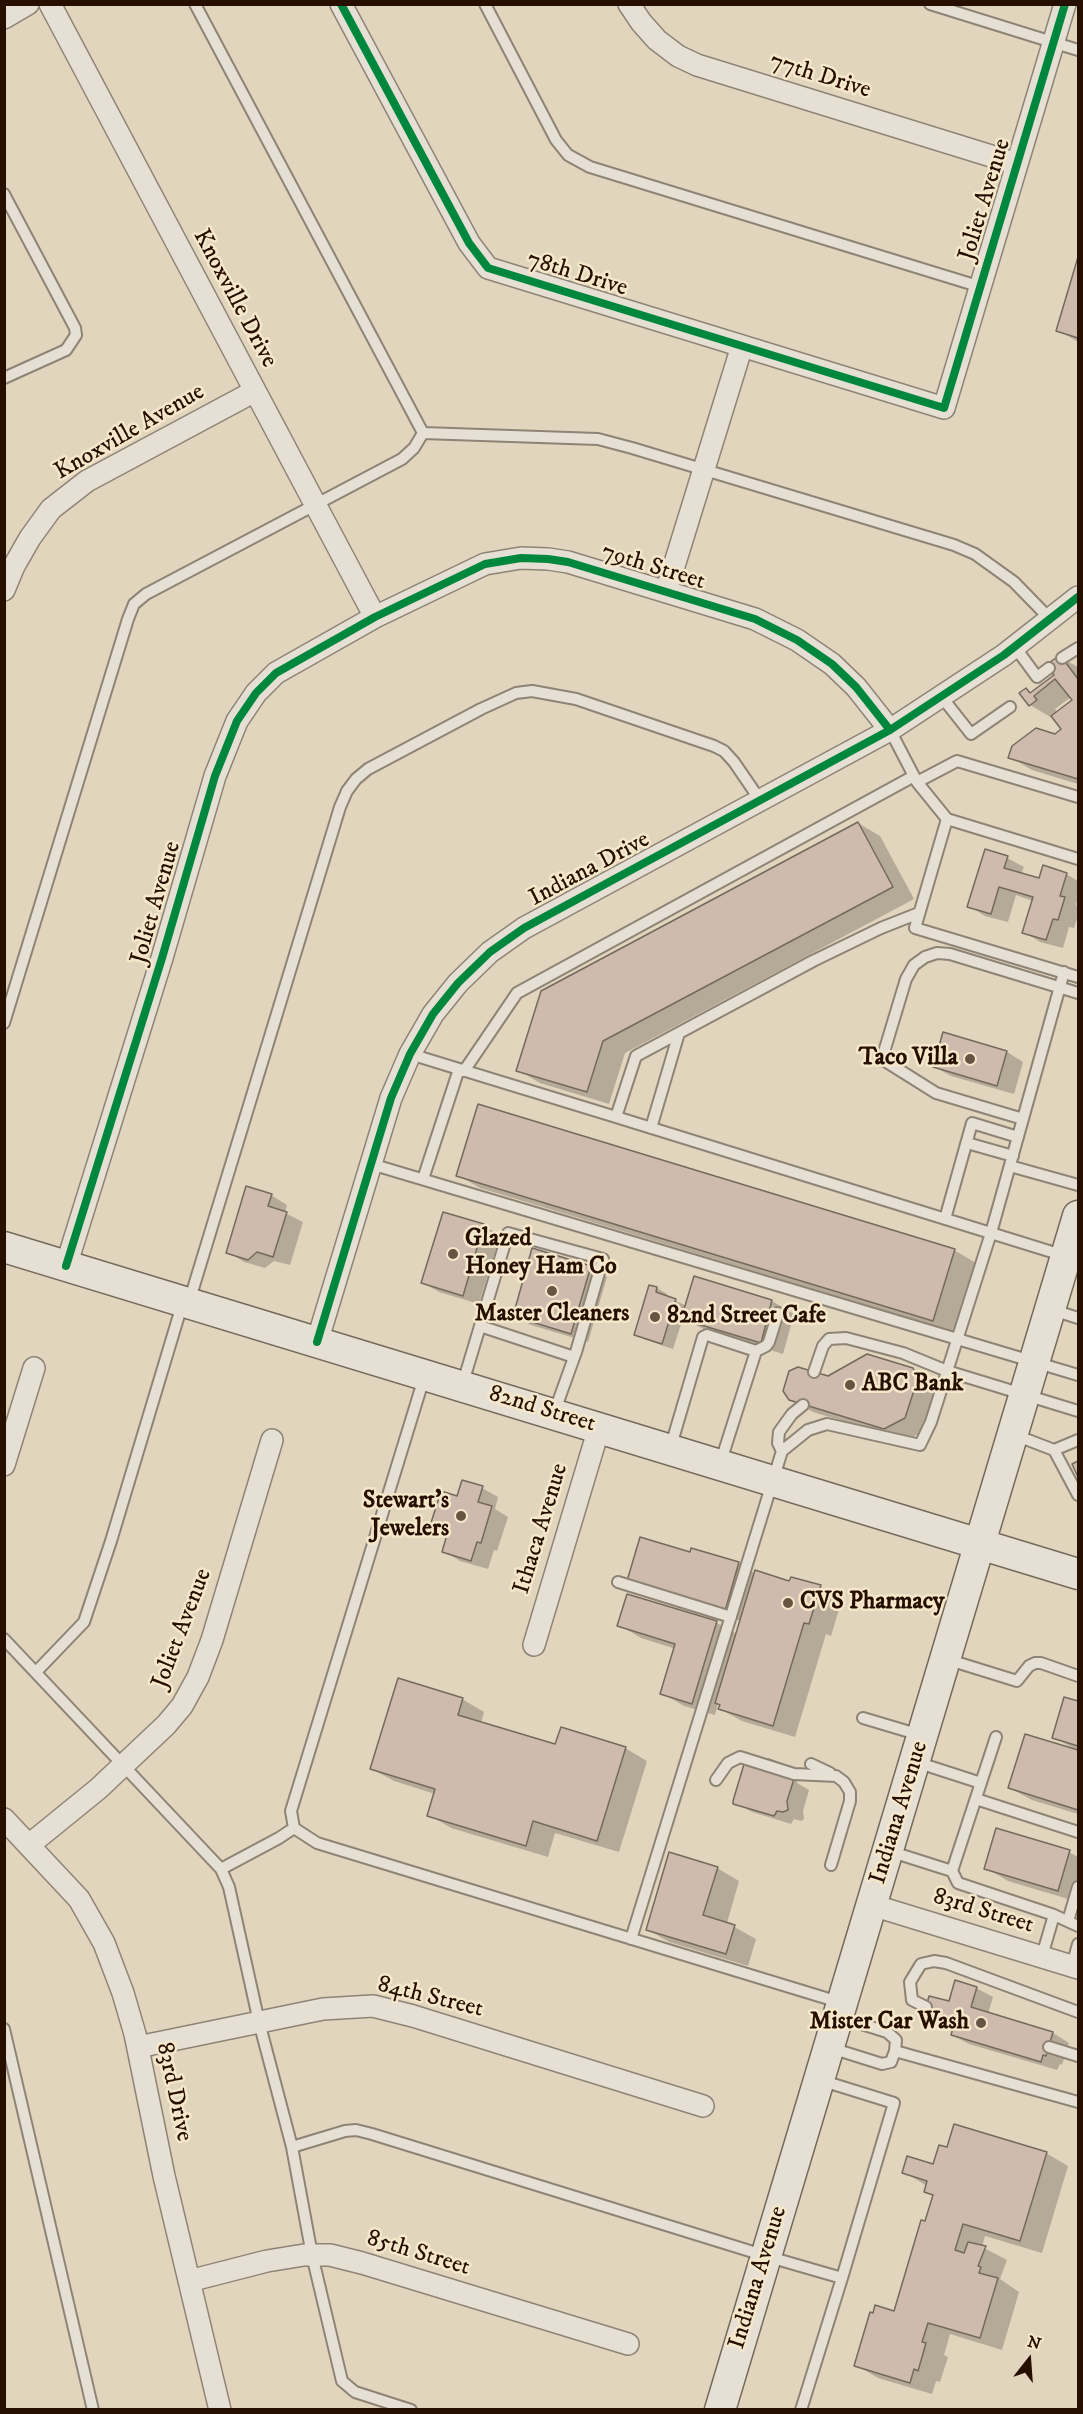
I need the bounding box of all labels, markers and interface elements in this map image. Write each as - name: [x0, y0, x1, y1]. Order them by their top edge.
- street label: 77th Drive: [766, 48, 874, 106]
- street label: Joliet Avenue: [954, 136, 1018, 264]
- street label: Knoxville Drive: [186, 225, 282, 373]
- street label: 78th Drive: [523, 246, 631, 304]
- street label: Knoxville Avenue: [50, 378, 210, 488]
- street label: 79th Street: [598, 539, 708, 597]
- street label: Indiana Drive: [525, 826, 655, 914]
- street label: Joliet Avenue: [126, 838, 188, 968]
- place label: Taco Villa: [859, 1045, 958, 1073]
- marker: Taco Villa: [963, 1052, 977, 1066]
- place label: Glazed Honey Ham Co: [465, 1226, 617, 1282]
- marker: Glazed Honey Ham Co: [446, 1247, 460, 1261]
- marker: Master Cleaners: [545, 1284, 559, 1298]
- place label: Master Cleaners: [475, 1301, 629, 1329]
- place label: 82nd Street Cafe: [667, 1303, 826, 1331]
- marker: 82nd Street Cafe: [648, 1310, 662, 1324]
- place label: ABC Bank: [862, 1371, 963, 1399]
- marker: ABC Bank: [843, 1378, 857, 1392]
- street label: 82nd Street: [485, 1380, 599, 1440]
- street label: Ithaca Avenue: [509, 1460, 575, 1598]
- place label: Stewart's Jewelers: [363, 1488, 449, 1544]
- marker: Stewart's Jewelers: [454, 1509, 468, 1523]
- street label: Joliet Avenue: [147, 1565, 219, 1693]
- place label: CVS Pharmacy: [800, 1589, 944, 1617]
- marker: CVS Pharmacy: [781, 1596, 795, 1610]
- street label: Indiana Avenue: [865, 1738, 935, 1888]
- street label: 83rd Street: [929, 1883, 1037, 1941]
- street label: 84th Street: [374, 1971, 486, 2025]
- place label: Mister Car Wash: [810, 2009, 969, 2037]
- marker: Mister Car Wash: [974, 2016, 988, 2030]
- street label: 83rd Drive: [148, 2040, 198, 2144]
- street label: Indiana Avenue: [724, 2203, 794, 2353]
- street label: 85th Street: [363, 2225, 473, 2283]
- north arrow: [999, 2330, 1059, 2390]
- text: N: [1025, 2331, 1043, 2354]

